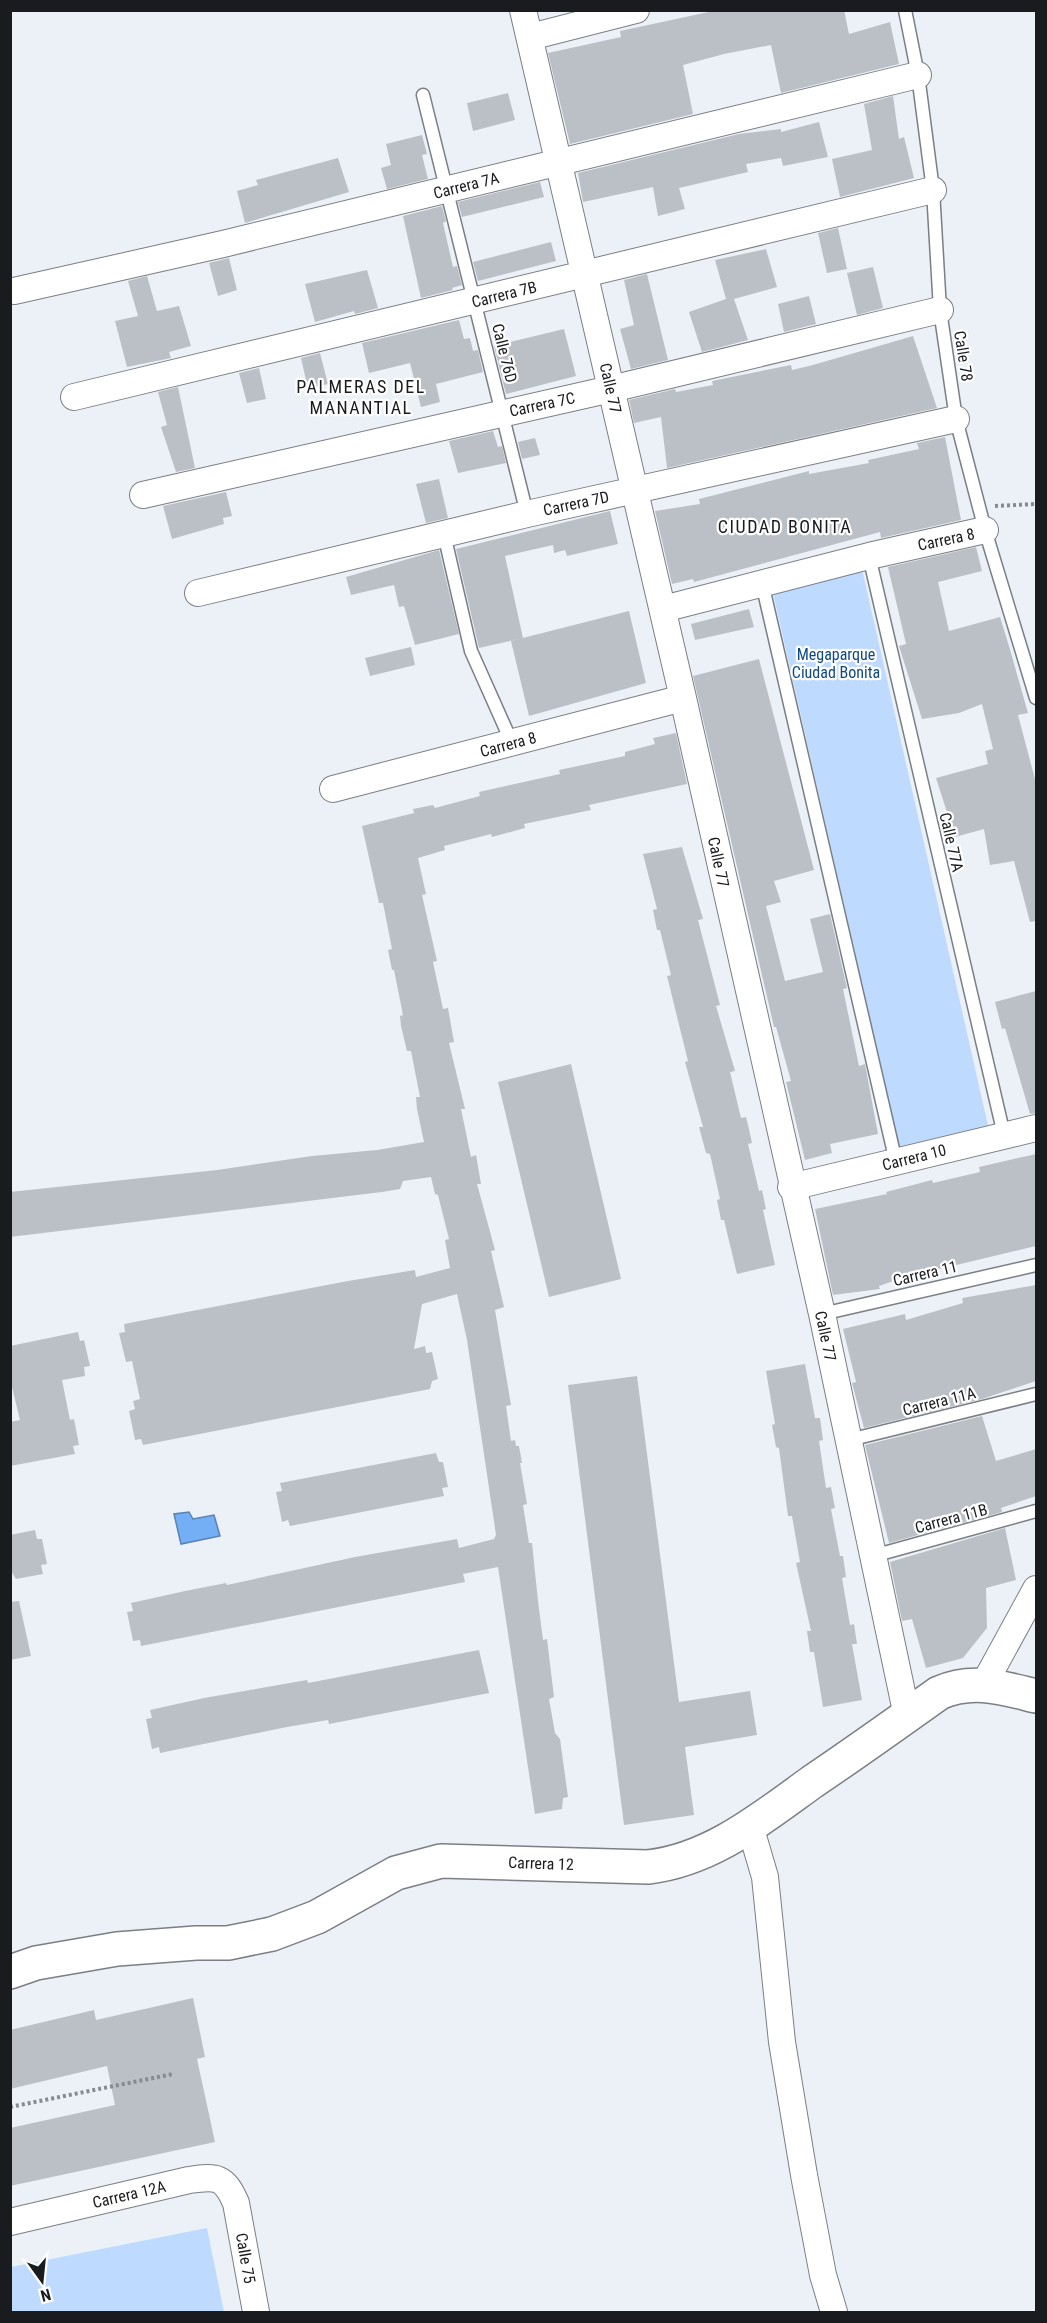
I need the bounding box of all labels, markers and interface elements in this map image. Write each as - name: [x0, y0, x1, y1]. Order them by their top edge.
- street label: Carrera 7A: [431, 168, 501, 203]
- street label: Carrera 7B: [470, 277, 539, 312]
- street label: Calle 76D: [488, 322, 521, 385]
- street label: Calle 78: [950, 329, 977, 383]
- street label: Calle 77: [596, 361, 626, 415]
- district label: PALMERAS DEL MANANTIAL: [296, 376, 426, 418]
- street label: Carrera 7C: [508, 388, 577, 421]
- street label: Carrera 7D: [541, 487, 611, 520]
- district label: CIUDAD BONITA: [718, 516, 852, 537]
- street label: Carrera 8: [916, 524, 976, 555]
- park label: Megaparque Ciudad Bonita: [792, 645, 880, 682]
- street label: Carrera 8: [478, 728, 538, 761]
- street label: Calle 77A: [935, 811, 968, 874]
- street label: Calle 77: [704, 835, 733, 889]
- street label: Carrera 10: [880, 1140, 948, 1175]
- street label: Carrera 11: [891, 1257, 959, 1290]
- street label: Calle 77: [811, 1309, 840, 1363]
- street label: Carrera 11A: [901, 1383, 978, 1420]
- street label: Carrera 11B: [913, 1500, 989, 1537]
- street label: Carrera 12: [508, 1853, 574, 1874]
- street label: Carrera 12A: [91, 2177, 168, 2212]
- street label: Calle 75: [232, 2231, 259, 2285]
- north arrow: [12, 2251, 72, 2311]
- text: N: [39, 2285, 53, 2305]

